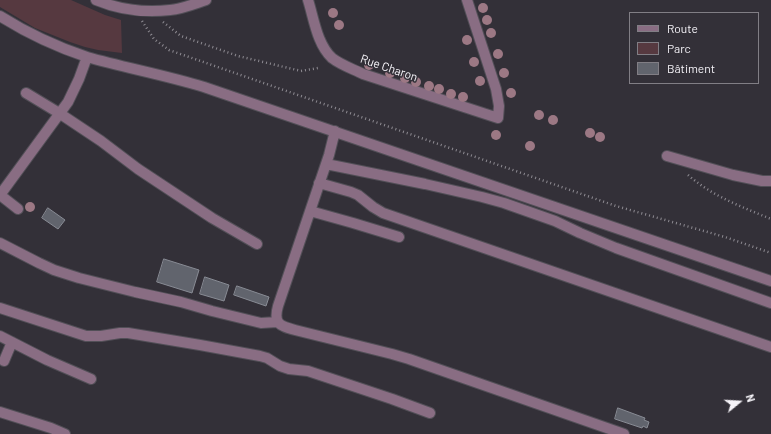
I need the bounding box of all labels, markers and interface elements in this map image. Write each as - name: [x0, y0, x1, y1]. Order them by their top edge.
- legend: [629, 12, 759, 84]
- text: Route: [667, 21, 698, 35]
- text: Parc: [667, 41, 691, 55]
- street label: Rue Charon: [358, 51, 420, 85]
- text: Bâtiment: [667, 61, 715, 75]
- north arrow: [719, 382, 759, 422]
- text: N: [744, 393, 758, 404]

